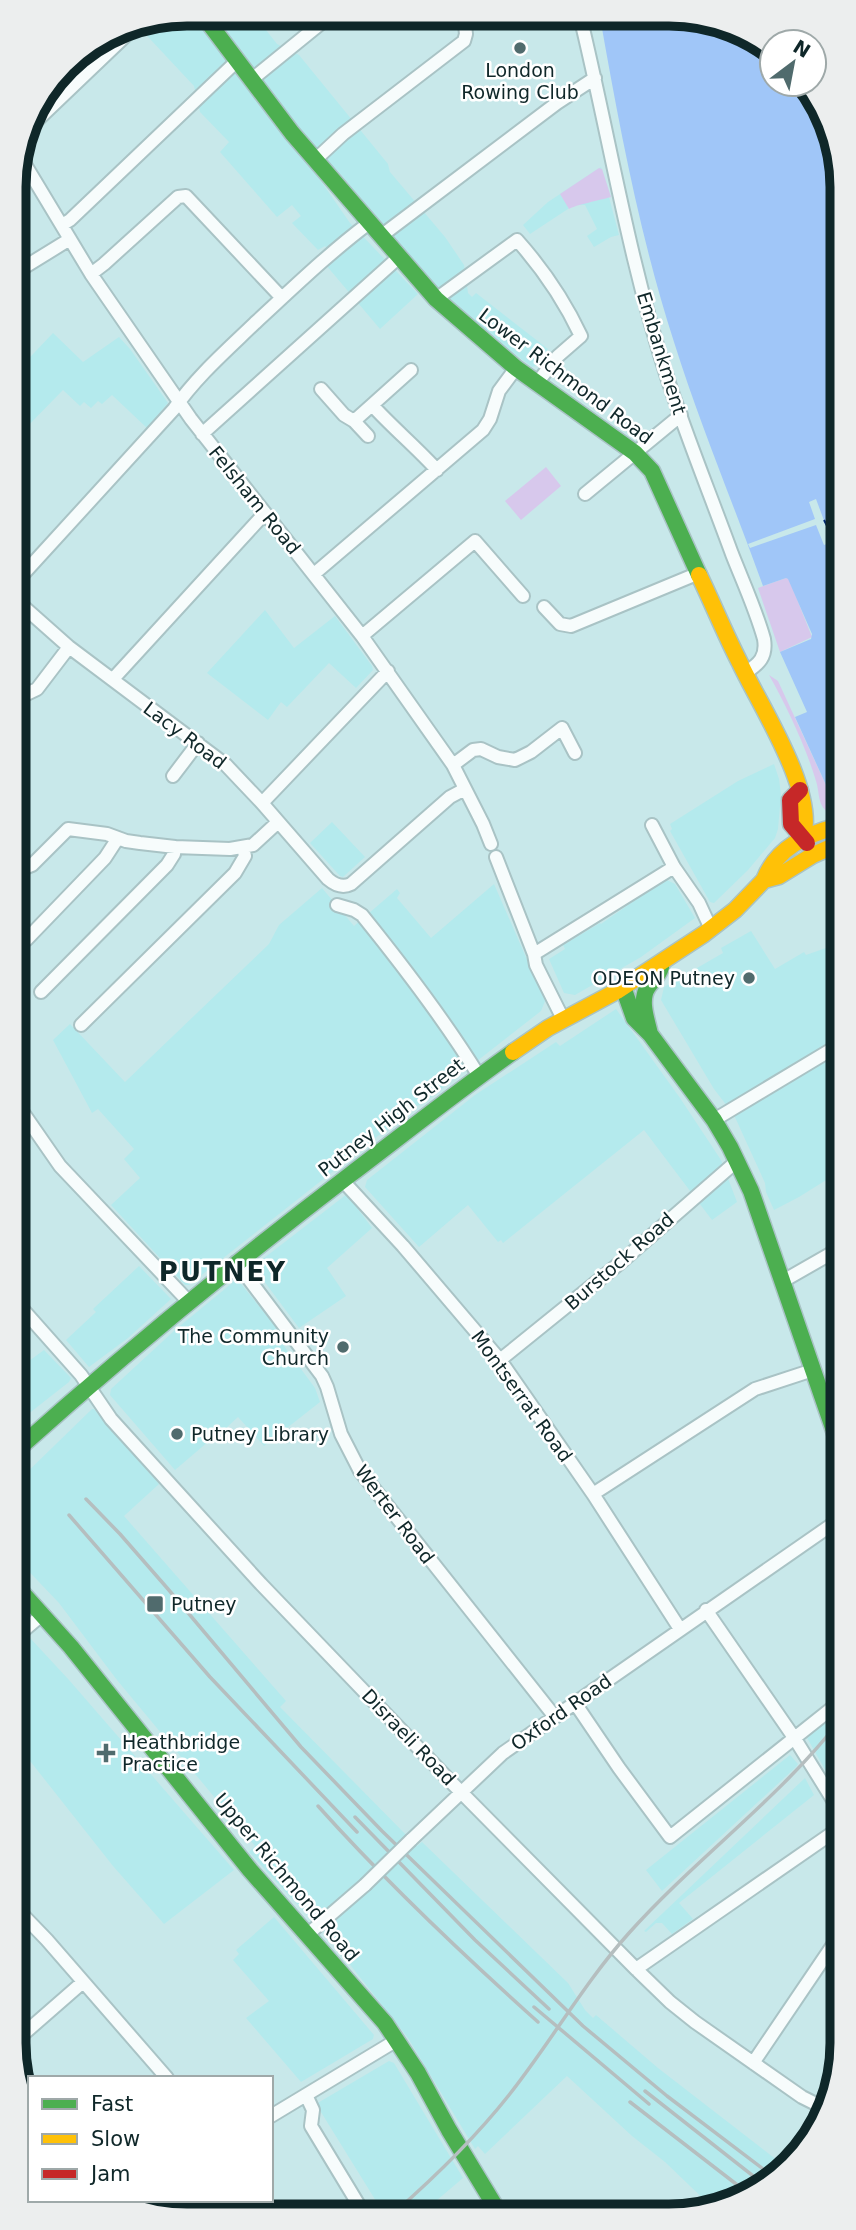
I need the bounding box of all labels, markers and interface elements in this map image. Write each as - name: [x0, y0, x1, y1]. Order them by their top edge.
- north arrow: [758, 28, 828, 98]
- text: N: [789, 35, 815, 62]
- marker: London Rowing Club: [512, 40, 528, 56]
- place label: London Rowing Club: [461, 59, 579, 103]
- street label: Embankment: [633, 289, 691, 417]
- street label: Lower Richmond Road: [475, 303, 657, 449]
- street label: Felsham Road: [205, 442, 305, 558]
- street label: Lacy Road: [139, 697, 231, 773]
- place label: ODEON Putney: [593, 967, 735, 989]
- marker: ODEON Putney: [741, 970, 757, 986]
- street label: Putney High Street: [314, 1053, 468, 1181]
- street label: Burstock Road: [560, 1208, 678, 1314]
- district label: PUTNEY: [159, 1257, 287, 1287]
- place label: The Community Church: [177, 1325, 329, 1369]
- street label: Montserrat Road: [467, 1326, 577, 1466]
- marker: The Community Church: [335, 1339, 351, 1355]
- place label: Putney Library: [191, 1423, 329, 1445]
- marker: Putney Library: [169, 1426, 185, 1442]
- street label: Werter Road: [351, 1460, 439, 1568]
- place label: Putney: [171, 1593, 237, 1615]
- marker: Putney: [145, 1594, 165, 1614]
- street label: Oxford Road: [506, 1669, 616, 1755]
- street label: Disraeli Road: [358, 1684, 460, 1790]
- place label: Heathbridge Practice: [122, 1731, 240, 1775]
- marker: Heathbridge Practice: [96, 1743, 116, 1763]
- street label: Upper Richmond Road: [210, 1789, 364, 1965]
- legend: [28, 2076, 273, 2202]
- text: Fast: [91, 2092, 133, 2116]
- text: Slow: [91, 2127, 140, 2151]
- text: Jam: [89, 2162, 131, 2186]

